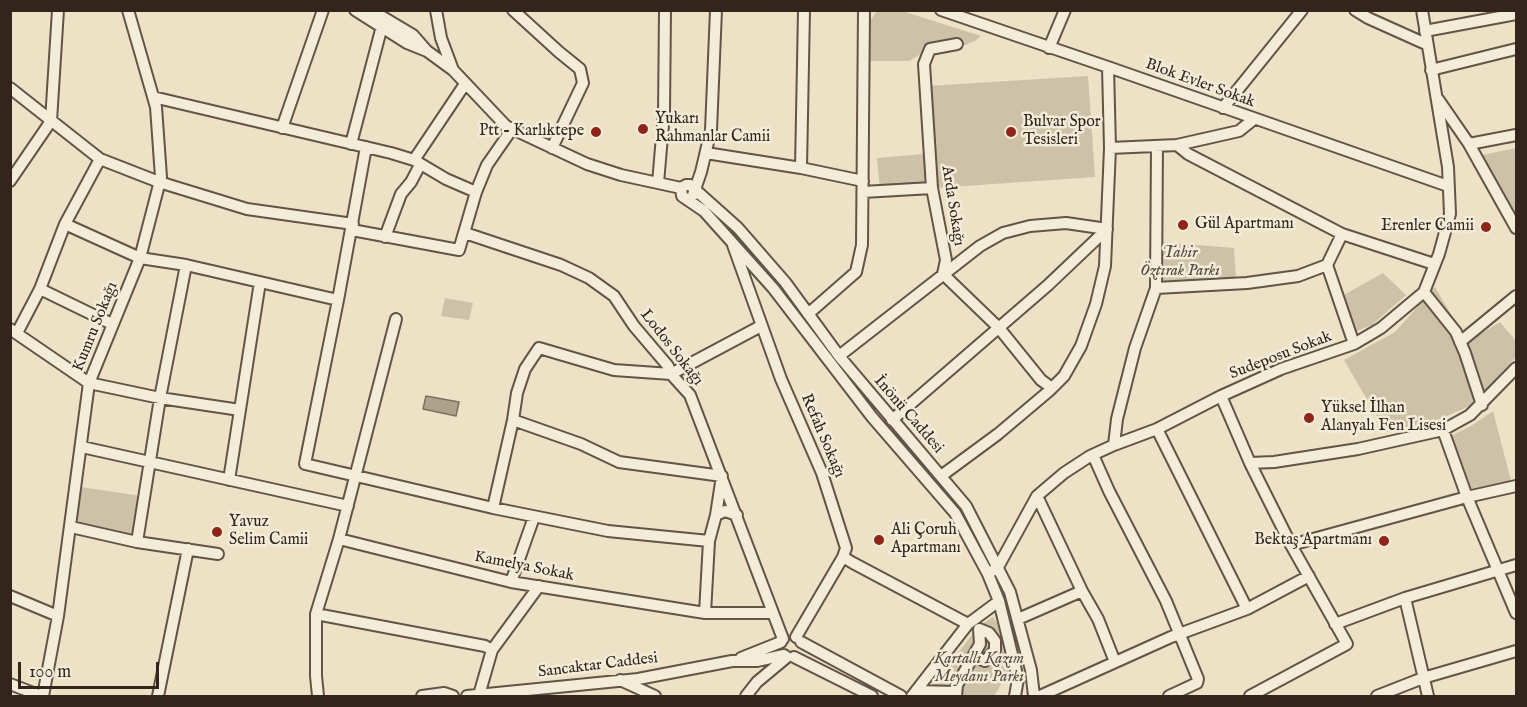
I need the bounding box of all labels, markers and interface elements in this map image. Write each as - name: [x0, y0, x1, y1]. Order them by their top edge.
- street label: Blok Evler Sokak: [1143, 55, 1257, 113]
- place label: Yukarı Rahmanlar Camii: [655, 110, 770, 148]
- place label: Bulvar Spor Tesisleri: [1023, 113, 1101, 151]
- place label: Ptt - Karlıktepe: [479, 122, 584, 142]
- marker: Yukarı Rahmanlar Camii: [636, 122, 650, 136]
- marker: Ptt - Karlıktepe: [589, 125, 603, 139]
- marker: Bulvar Spor Tesisleri: [1004, 125, 1018, 139]
- street label: Arda Sokağı: [936, 165, 968, 247]
- place label: Gül Apartmanı: [1195, 215, 1294, 235]
- place label: Erenler Camii: [1381, 217, 1474, 237]
- marker: Gül Apartmanı: [1176, 218, 1190, 232]
- marker: Erenler Camii: [1479, 220, 1493, 234]
- park label: Tahir Öztırak Parkı: [1140, 244, 1220, 282]
- street label: Kumru Sokağı: [69, 279, 123, 375]
- street label: Lodos Sokağı: [635, 306, 707, 390]
- street label: Sudeposu Sokak: [1227, 328, 1335, 384]
- street label: İnönü Caddesi: [869, 372, 947, 458]
- street label: Refah Sokağı: [796, 391, 848, 481]
- place label: Yüksel İlhan Alanyalı Fen Lisesi: [1321, 399, 1446, 437]
- marker: Yüksel İlhan Alanyalı Fen Lisesi: [1302, 411, 1316, 425]
- place label: Yavuz Selim Camii: [229, 513, 308, 551]
- place label: Ali Çoruh Apartmanı: [891, 521, 961, 559]
- marker: Yavuz Selim Camii: [210, 525, 224, 539]
- place label: Bektaş Apartmanı: [1254, 531, 1372, 551]
- marker: Ali Çoruh Apartmanı: [872, 533, 886, 547]
- marker: Bektaş Apartmanı: [1377, 534, 1391, 548]
- street label: Kamelya Sokak: [472, 548, 576, 586]
- street label: Sancaktar Caddesi: [537, 649, 659, 683]
- scale bar: [21, 650, 162, 688]
- park label: Kartallı Kazım Meydanı Parkı: [934, 650, 1024, 688]
- text: 100 m: [29, 661, 71, 684]

